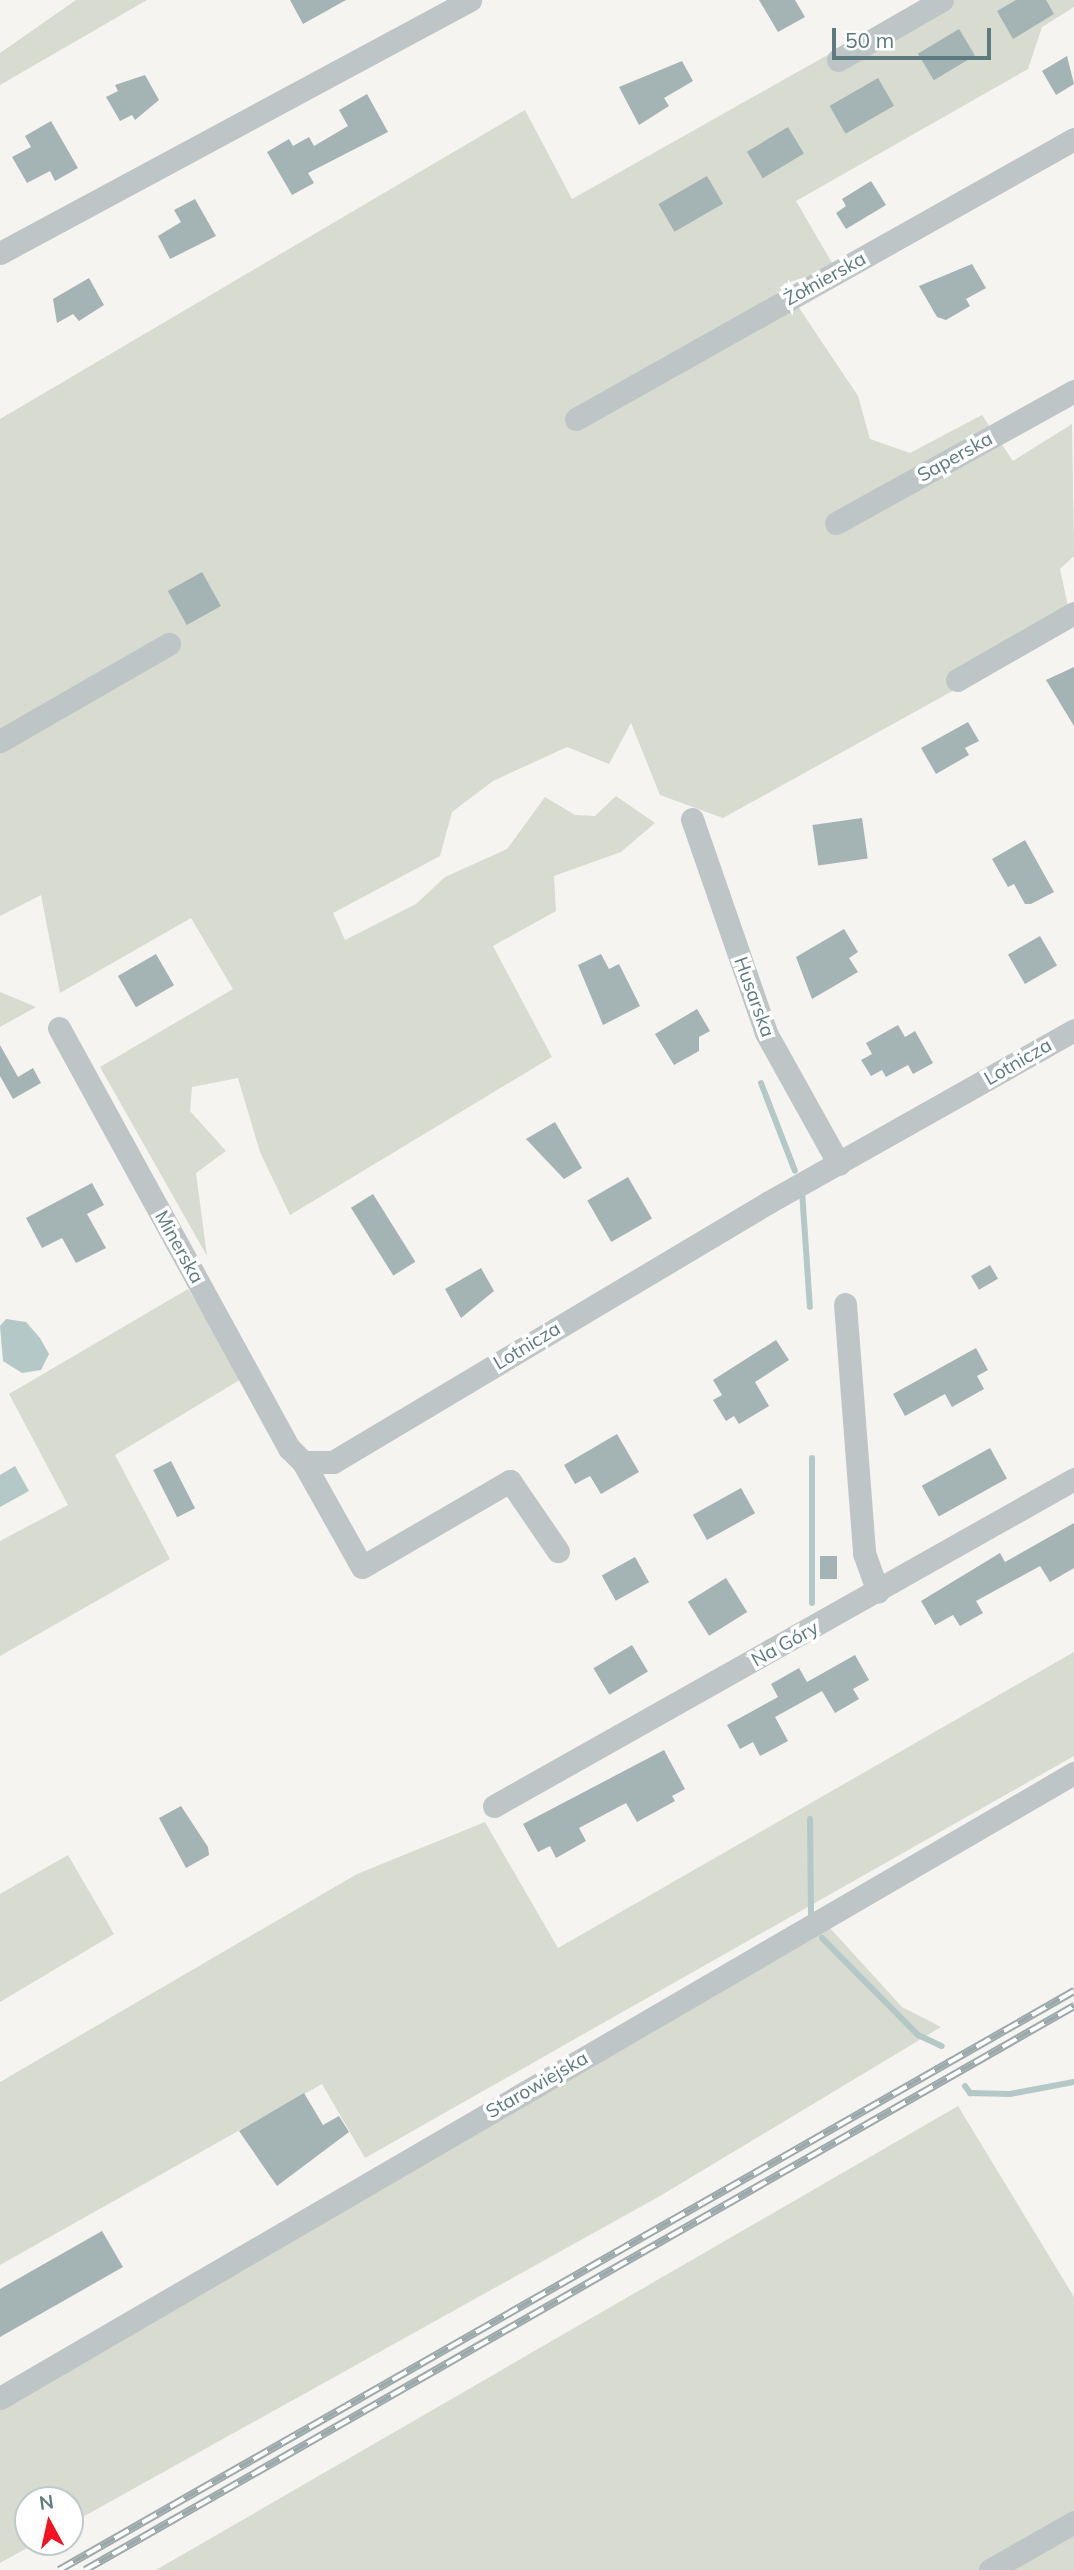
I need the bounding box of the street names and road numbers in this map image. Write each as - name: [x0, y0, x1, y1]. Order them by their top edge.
- street label: Żołnierska: [780, 247, 870, 311]
- street label: Saperska: [913, 427, 997, 487]
- street label: Husarska: [729, 954, 779, 1040]
- street label: Lotnicza: [980, 1034, 1056, 1090]
- street label: Minerska: [150, 1207, 208, 1287]
- street label: Lotnicza: [489, 1317, 565, 1375]
- street label: Na Góry: [748, 1616, 822, 1672]
- street label: Starowiejska: [482, 2047, 592, 2123]

